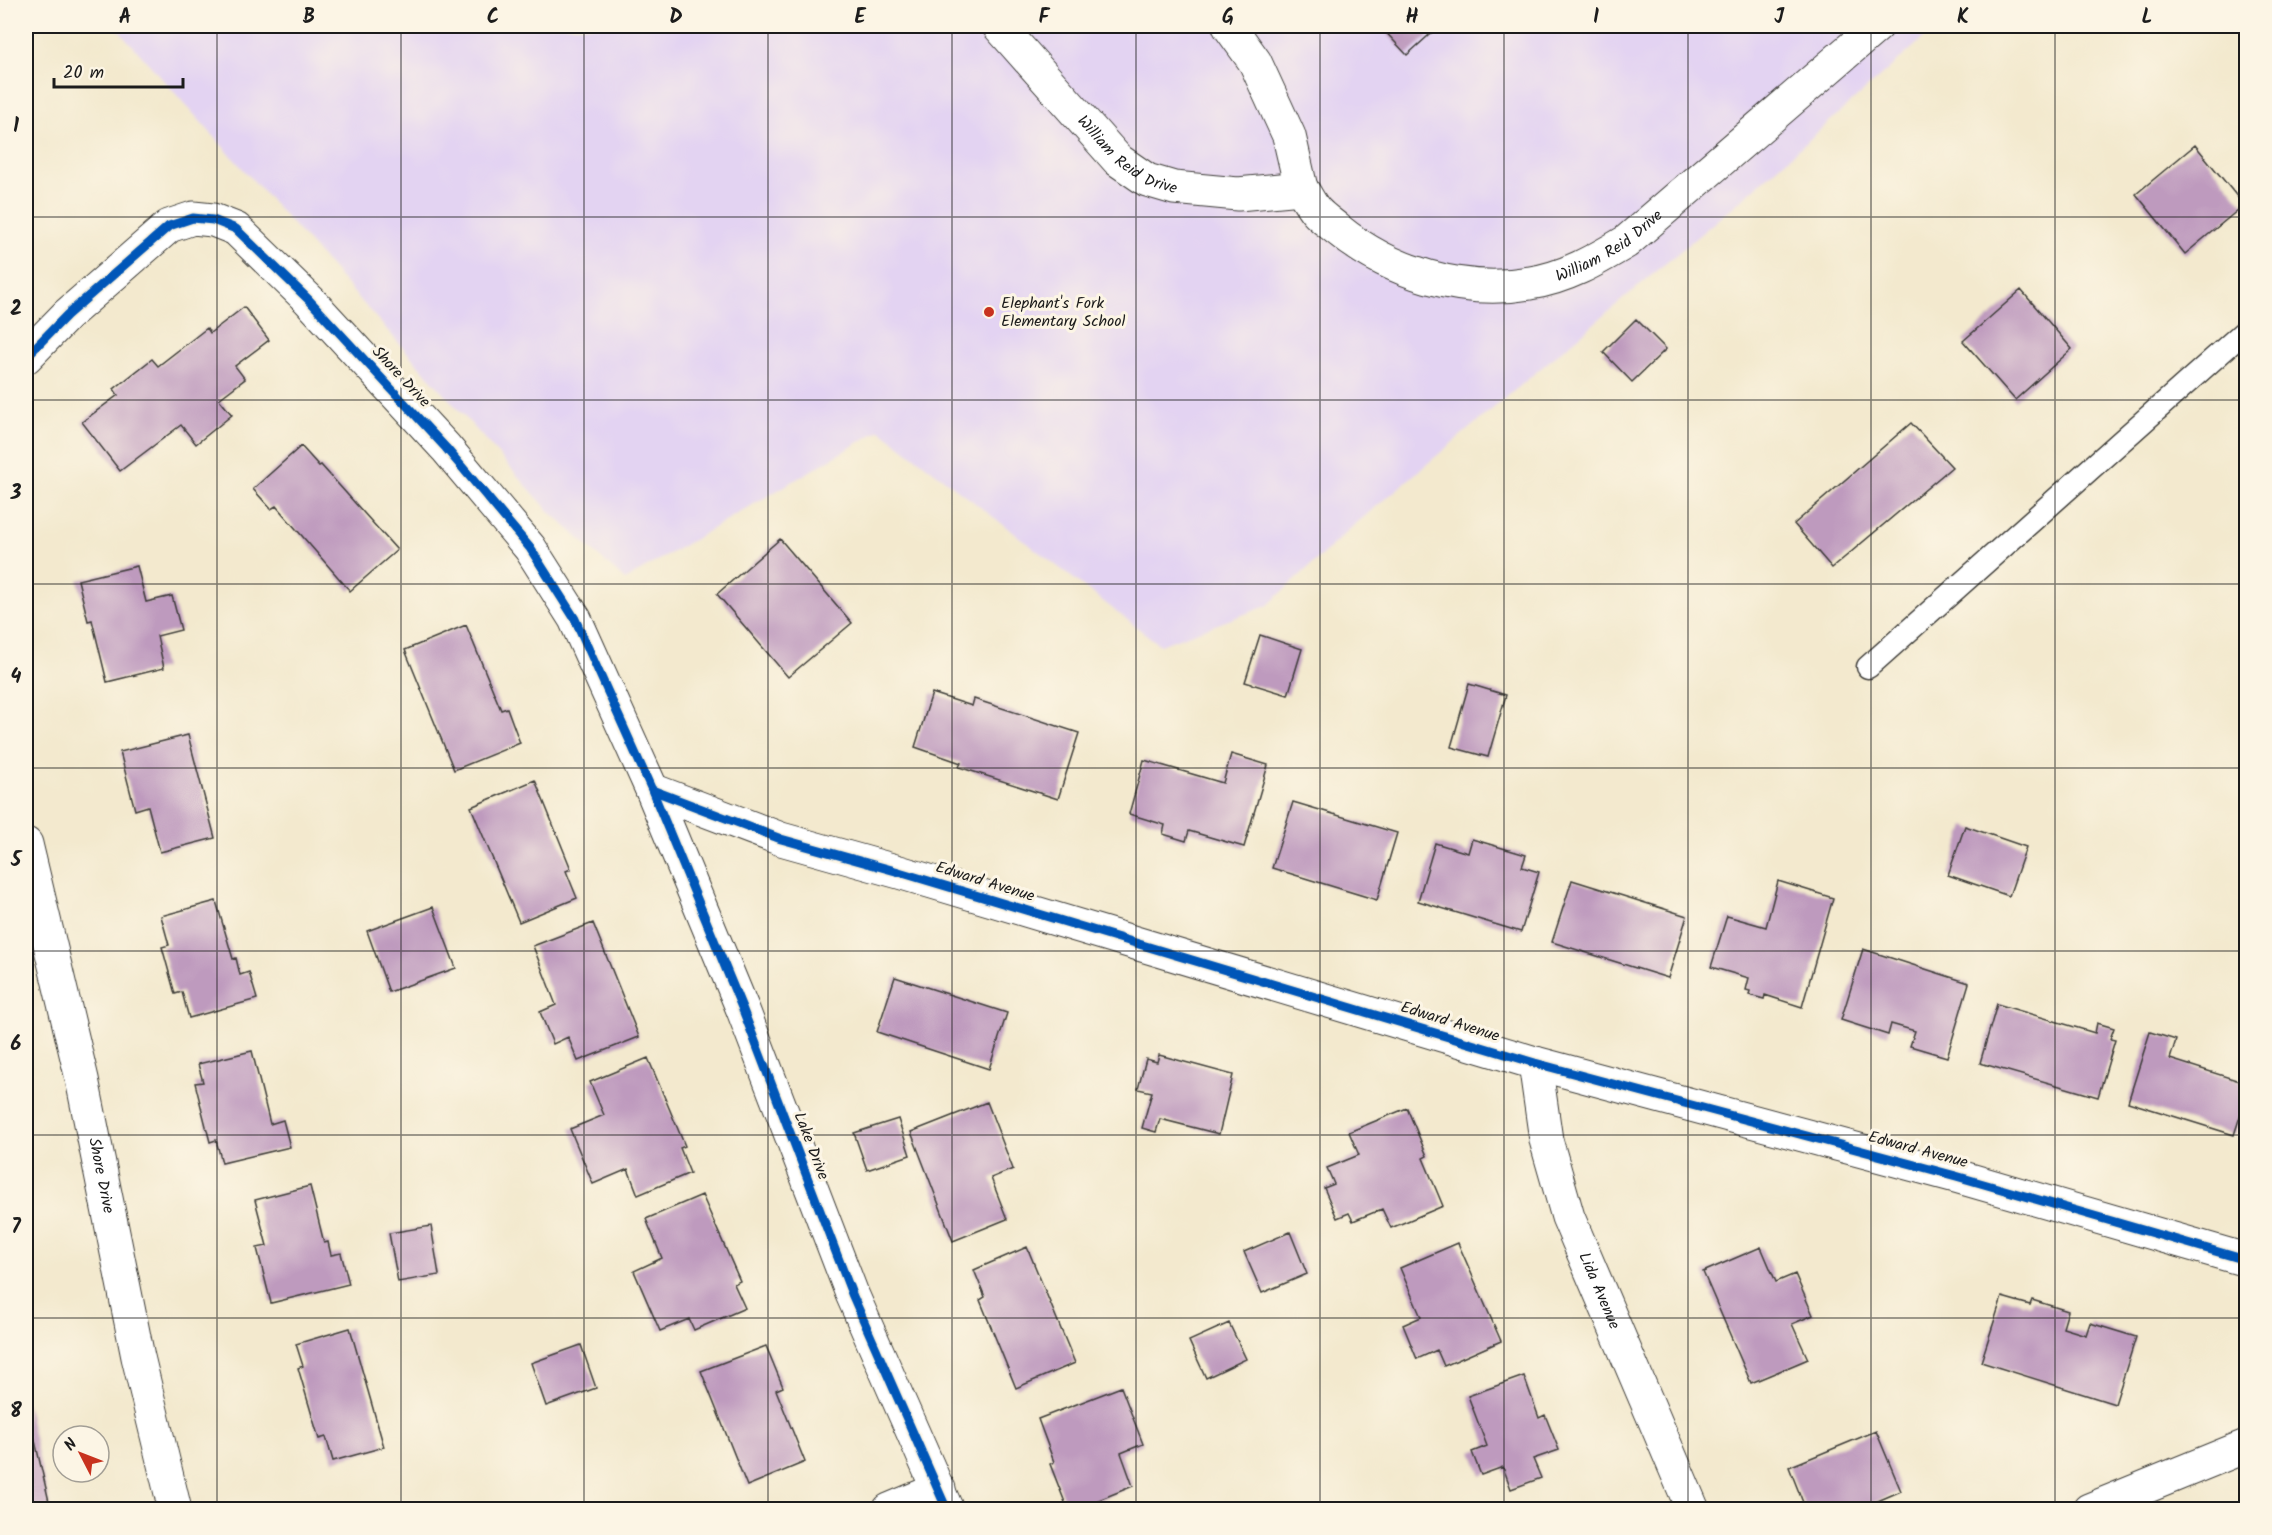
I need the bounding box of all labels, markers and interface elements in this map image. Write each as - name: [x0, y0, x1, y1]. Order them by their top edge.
- text: A: [119, 2, 131, 34]
- text: B: [303, 2, 315, 34]
- text: C: [487, 2, 499, 34]
- text: D: [669, 2, 683, 34]
- text: E: [854, 2, 866, 34]
- text: F: [1039, 2, 1051, 34]
- text: G: [1222, 2, 1234, 34]
- text: H: [1405, 2, 1419, 34]
- text: I: [1593, 2, 1599, 34]
- text: J: [1774, 2, 1785, 34]
- text: K: [1957, 2, 1969, 34]
- text: L: [2142, 2, 2152, 34]
- scale bar: [54, 51, 183, 89]
- text: 20 m: [63, 59, 104, 88]
- street label: William Reid Drive: [1071, 109, 1180, 201]
- text: 1: [13, 111, 19, 143]
- street label: William Reid Drive: [1552, 203, 1668, 289]
- place label: Elephant's Fork Elementary School: [1001, 291, 1126, 334]
- text: 2: [10, 294, 22, 326]
- marker: Elephant's Fork Elementary School: [982, 305, 996, 319]
- street label: Shore Drive: [366, 340, 436, 414]
- text: 3: [10, 478, 22, 510]
- text: 4: [11, 662, 22, 694]
- text: 5: [10, 845, 23, 877]
- street label: Edward Avenue: [932, 855, 1038, 909]
- street label: Edward Avenue: [1397, 995, 1503, 1049]
- text: 6: [11, 1029, 22, 1061]
- street label: Lake Drive: [787, 1108, 835, 1184]
- street label: Edward Avenue: [1865, 1125, 1971, 1175]
- street label: Shore Drive: [82, 1135, 121, 1216]
- text: 7: [11, 1212, 21, 1244]
- street label: Lida Avenue: [1572, 1248, 1627, 1333]
- text: 8: [10, 1396, 22, 1428]
- north arrow: [51, 1424, 111, 1484]
- text: N: [58, 1433, 84, 1457]

